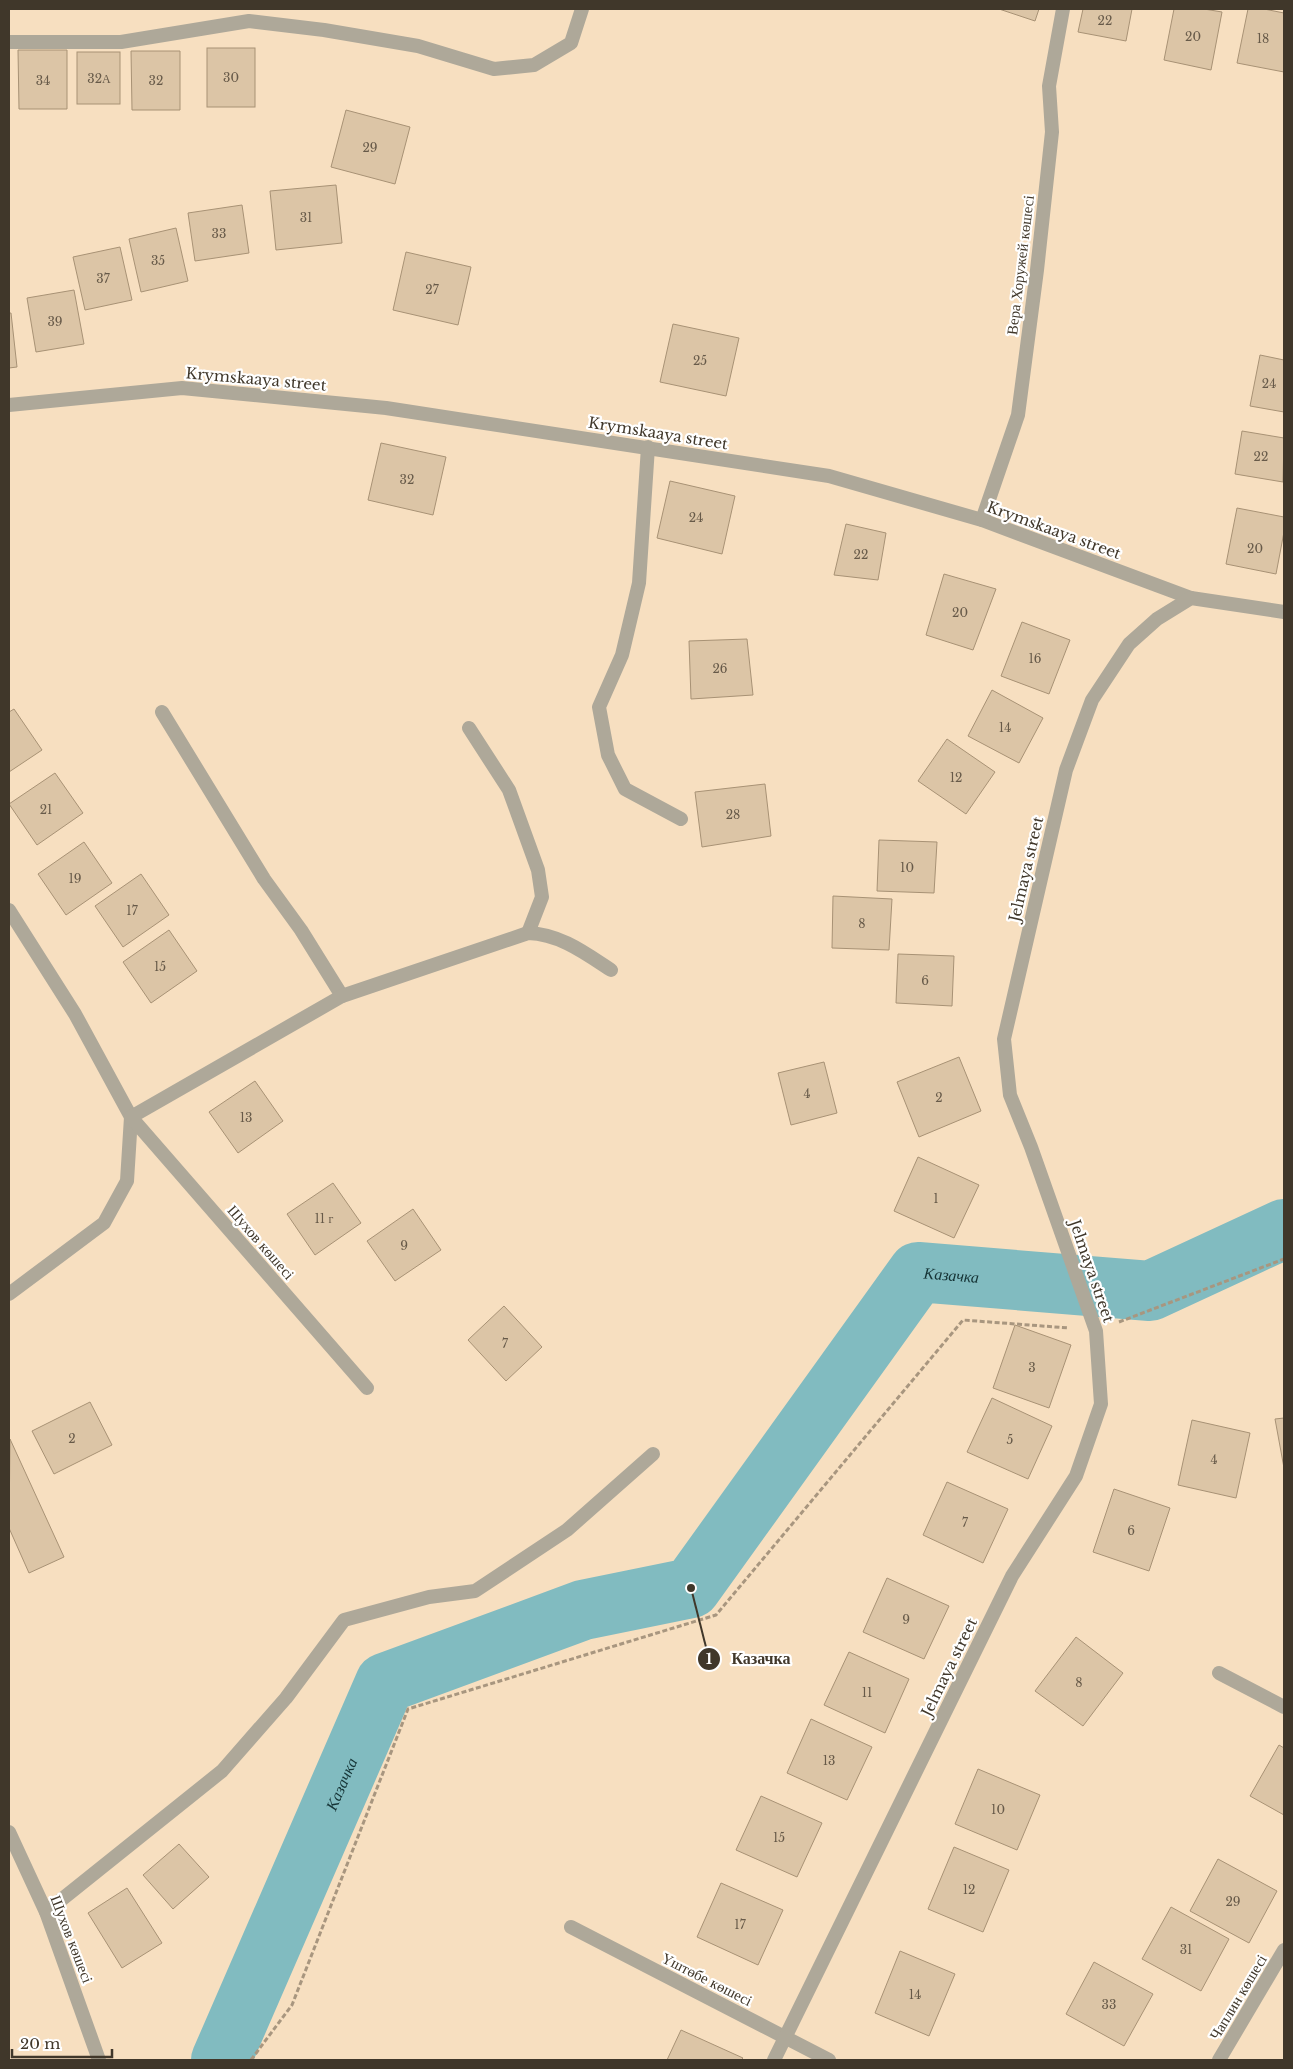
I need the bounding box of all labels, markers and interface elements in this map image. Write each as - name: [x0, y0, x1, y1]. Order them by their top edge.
- house number: 22: [1098, 13, 1112, 28]
- house number: 20: [1185, 29, 1201, 44]
- house number: 18: [1257, 31, 1269, 46]
- house number: 30: [223, 70, 239, 85]
- house number: 32А: [87, 71, 111, 86]
- house number: 34: [36, 73, 50, 88]
- house number: 32: [149, 73, 163, 88]
- house number: 29: [362, 140, 378, 155]
- street label: Вера Хоружей көшесі: [1002, 194, 1038, 336]
- house number: 31: [300, 210, 312, 225]
- house number: 33: [212, 226, 226, 241]
- house number: 35: [151, 253, 165, 268]
- house number: 37: [96, 271, 111, 286]
- house number: 27: [425, 282, 440, 297]
- house number: 39: [47, 314, 63, 329]
- house number: 25: [693, 353, 707, 368]
- street label: Krymskaaya street: [185, 363, 327, 395]
- house number: 24: [1262, 376, 1276, 391]
- street label: Krymskaaya street: [587, 413, 729, 453]
- house number: 22: [1254, 449, 1268, 464]
- house number: 32: [400, 472, 414, 487]
- street label: Krymskaaya street: [984, 497, 1124, 563]
- house number: 24: [689, 510, 703, 525]
- house number: 20: [1247, 541, 1263, 556]
- house number: 22: [854, 547, 868, 562]
- house number: 20: [952, 605, 968, 620]
- house number: 16: [1028, 651, 1042, 666]
- house number: 26: [712, 661, 728, 676]
- house number: 14: [999, 720, 1011, 735]
- house number: 12: [950, 770, 962, 785]
- house number: 21: [40, 802, 52, 817]
- house number: 28: [726, 807, 740, 822]
- street label: Jelmaya street: [1004, 814, 1047, 925]
- house number: 10: [900, 860, 914, 875]
- house number: 19: [68, 871, 82, 886]
- house number: 17: [126, 903, 139, 918]
- house number: 8: [858, 916, 866, 931]
- house number: 15: [154, 959, 166, 974]
- house number: 6: [921, 973, 929, 988]
- house number: 4: [803, 1086, 811, 1101]
- house number: 2: [935, 1090, 943, 1105]
- house number: 13: [240, 1110, 252, 1125]
- house number: 1: [933, 1191, 939, 1206]
- street label: Шухов көшесі: [223, 1201, 299, 1283]
- house number: 11 г: [314, 1211, 334, 1226]
- street label: Jelmaya street: [1065, 1215, 1119, 1325]
- house number: 9: [400, 1238, 408, 1253]
- water label: Казачка: [922, 1262, 980, 1287]
- house number: 7: [502, 1336, 509, 1351]
- house number: 3: [1028, 1360, 1036, 1375]
- house number: 2: [68, 1431, 76, 1446]
- house number: 5: [1007, 1432, 1014, 1447]
- house number: 4: [1210, 1452, 1218, 1467]
- house number: 7: [962, 1515, 969, 1530]
- house number: 6: [1127, 1523, 1135, 1538]
- house number: 9: [902, 1612, 910, 1627]
- street label: Jelmaya street: [916, 1614, 981, 1721]
- callout: Казачка: [697, 1643, 801, 1674]
- text: Казачка: [731, 1648, 791, 1668]
- text: 1: [706, 1649, 713, 1668]
- house number: 8: [1075, 1675, 1083, 1690]
- house number: 11: [862, 1685, 872, 1700]
- house number: 13: [823, 1753, 835, 1768]
- water label: Казачка: [320, 1755, 361, 1814]
- house number: 10: [991, 1802, 1005, 1817]
- house number: 15: [773, 1830, 785, 1845]
- house number: 12: [963, 1882, 975, 1897]
- street label: Шухов көшесі: [47, 1892, 97, 1986]
- house number: 29: [1225, 1894, 1241, 1909]
- house number: 17: [734, 1917, 747, 1932]
- house number: 31: [1180, 1942, 1192, 1957]
- street label: Үштөбе көшесі: [659, 1948, 755, 2010]
- street label: Чаплин көшесі: [1205, 1951, 1271, 2043]
- house number: 14: [909, 1987, 921, 2002]
- house number: 33: [1102, 1997, 1116, 2012]
- scale bar: [12, 2026, 112, 2058]
- text: 20 m: [20, 2034, 60, 2053]

